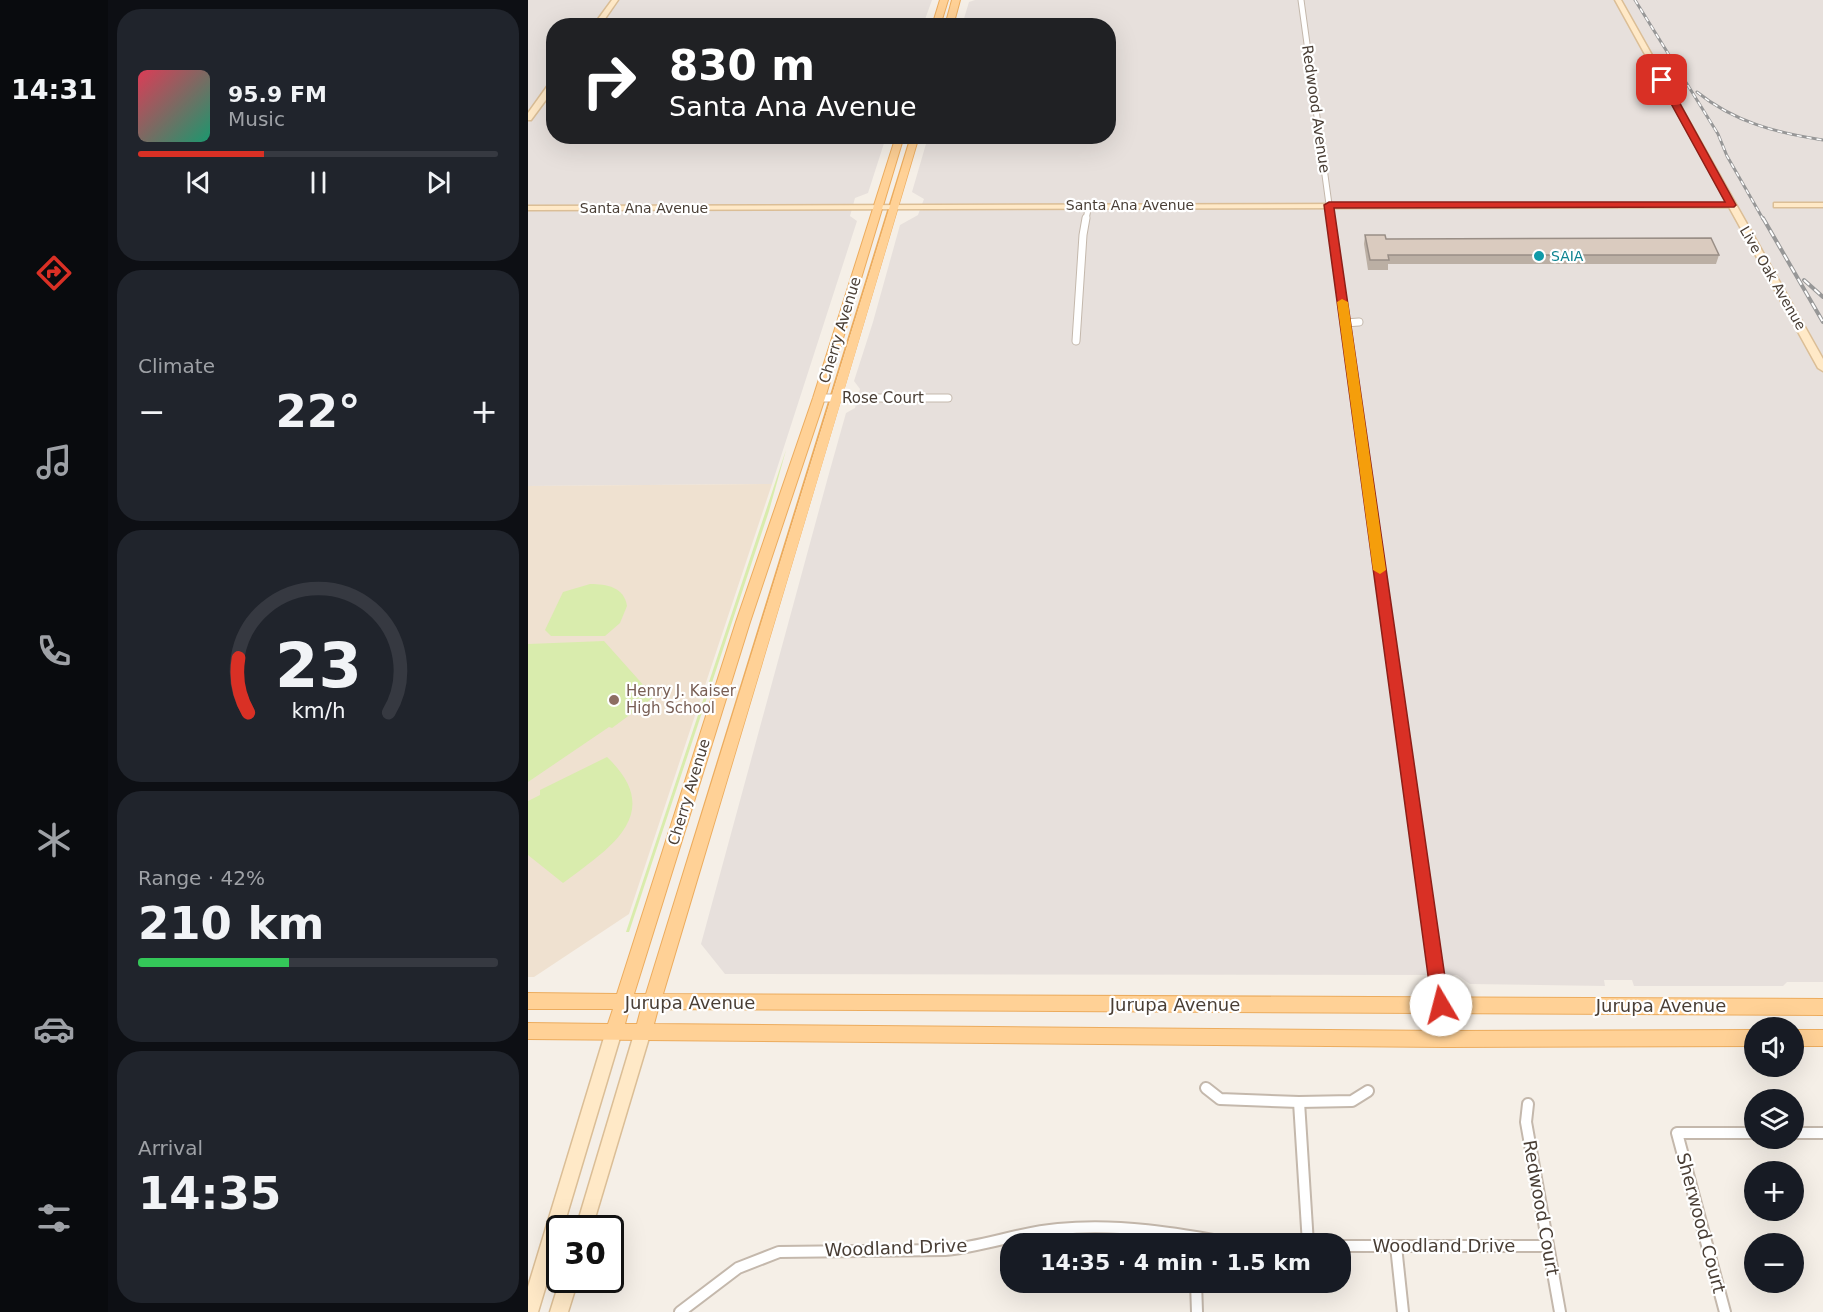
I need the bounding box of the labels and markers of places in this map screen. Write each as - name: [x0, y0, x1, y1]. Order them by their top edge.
- pin: [1636, 54, 1687, 105]
- place label: SAIA: [1551, 248, 1584, 264]
- marker: SAIA: [1532, 249, 1546, 263]
- place label: Henry J. Kaiser High School: [626, 682, 737, 717]
- marker: Henry J. Kaiser High School: [607, 693, 621, 707]

